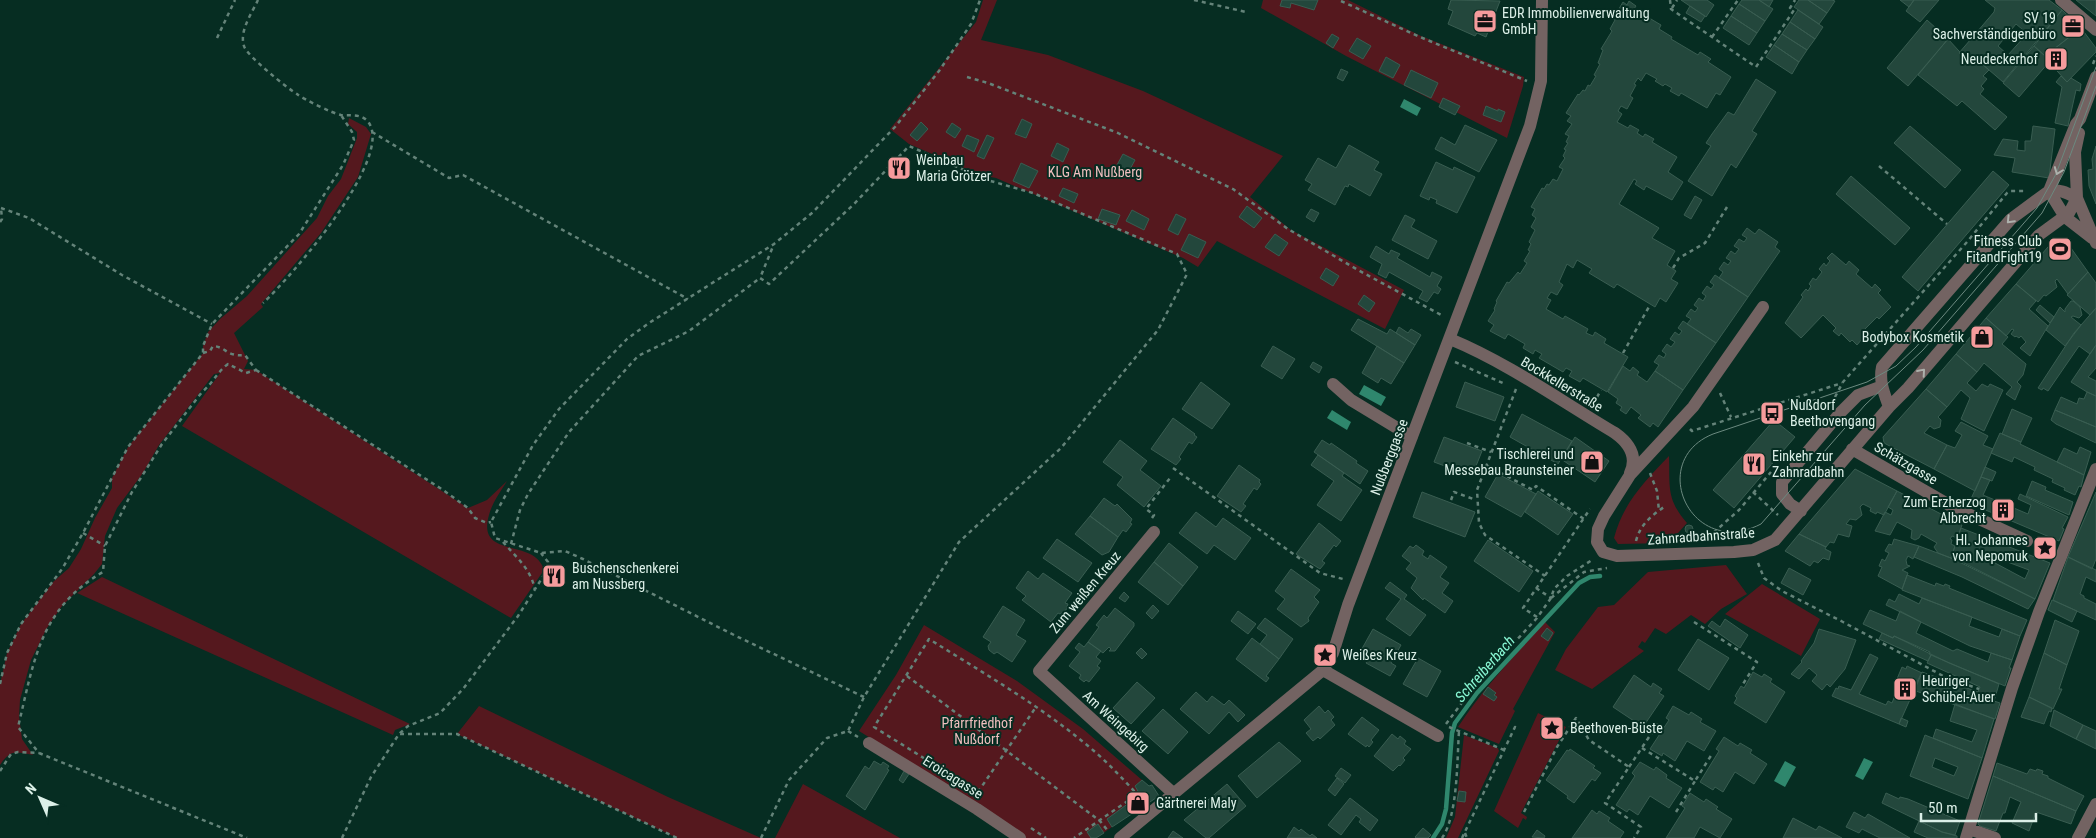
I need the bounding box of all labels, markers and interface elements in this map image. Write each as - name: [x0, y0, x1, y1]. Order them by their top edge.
- place label: EDR Immobilienverwaltung GmbH: [1502, 5, 1650, 37]
- office icon: EDR Immobilienverwaltung GmbH: [1472, 8, 1498, 34]
- place label: SV 19 Sachverständigenbüro: [1933, 10, 2056, 42]
- office icon: SV 19 Sachverständigenbüro: [2060, 13, 2086, 39]
- building icon: Neudeckerhof: [2043, 46, 2069, 72]
- place label: Neudeckerhof: [1961, 51, 2039, 67]
- place label: Weinbau Maria Grötzer: [916, 152, 991, 184]
- restaurant icon: Weinbau Maria Grötzer: [886, 155, 912, 181]
- park label: KLG Am Nußberg: [1048, 164, 1142, 180]
- one-way arrow: [2054, 166, 2064, 175]
- one-way arrow: [2007, 215, 2016, 224]
- place label: Fitness Club FitandFight19: [1966, 233, 2042, 265]
- sports icon: Fitness Club FitandFight19: [2047, 236, 2073, 262]
- shop icon: Bodybox Kosmetik: [1969, 324, 1995, 350]
- place label: Bodybox Kosmetik: [1862, 329, 1965, 345]
- street label: Bockkellerstraße: [1518, 353, 1606, 415]
- one-way arrow: [1917, 369, 1925, 378]
- place label: Nußdorf Beethovengang: [1790, 397, 1875, 429]
- bus stop icon: Nußdorf Beethovengang: [1759, 400, 1785, 426]
- street label: Nußberggasse: [1367, 416, 1411, 497]
- street label: Schätzgasse: [1872, 438, 1941, 488]
- place label: Tischlerei und Messebau Braunsteiner: [1444, 446, 1574, 478]
- place label: Einkehr zur Zahnradbahn: [1772, 448, 1844, 480]
- shop icon: Tischlerei und Messebau Braunsteiner: [1579, 449, 1605, 475]
- restaurant icon: Einkehr zur Zahnradbahn: [1741, 451, 1767, 477]
- place label: Zum Erzherzog Albrecht: [1903, 494, 1986, 526]
- building icon: Zum Erzherzog Albrecht: [1990, 497, 2016, 523]
- street label: Zahnradbahnstraße: [1647, 524, 1756, 548]
- place label: Hl. Johannes von Nepomuk: [1952, 532, 2029, 564]
- place icon: Hl. Johannes von Nepomuk: [2032, 535, 2058, 561]
- street label: Zum weißen Kreuz: [1046, 548, 1124, 636]
- place label: Buschenschenkerei am Nussberg: [572, 560, 679, 592]
- restaurant icon: Buschenschenkerei am Nussberg: [541, 563, 567, 589]
- water label: Schreiberbach: [1451, 632, 1519, 706]
- place icon: Weißes Kreuz: [1312, 642, 1338, 668]
- place label: Weißes Kreuz: [1342, 647, 1417, 663]
- place label: Heuriger Schübel-Auer: [1922, 673, 1995, 705]
- building icon: Heuriger Schübel-Auer: [1892, 676, 1918, 702]
- street label: Am Weingebirg: [1080, 687, 1152, 755]
- park label: Pfarrfriedhof Nußdorf: [941, 715, 1013, 747]
- place icon: Beethoven-Büste: [1539, 715, 1565, 741]
- place label: Beethoven-Büste: [1570, 720, 1663, 736]
- street label: Eroicagasse: [920, 752, 986, 802]
- north arrow: [15, 773, 65, 823]
- text: N: [22, 780, 39, 797]
- shop icon: Gärtnerei Maly: [1125, 790, 1151, 816]
- scale bar: [1921, 790, 2036, 822]
- place label: Gärtnerei Maly: [1156, 795, 1237, 811]
- text: 50 m: [1928, 799, 1958, 817]

